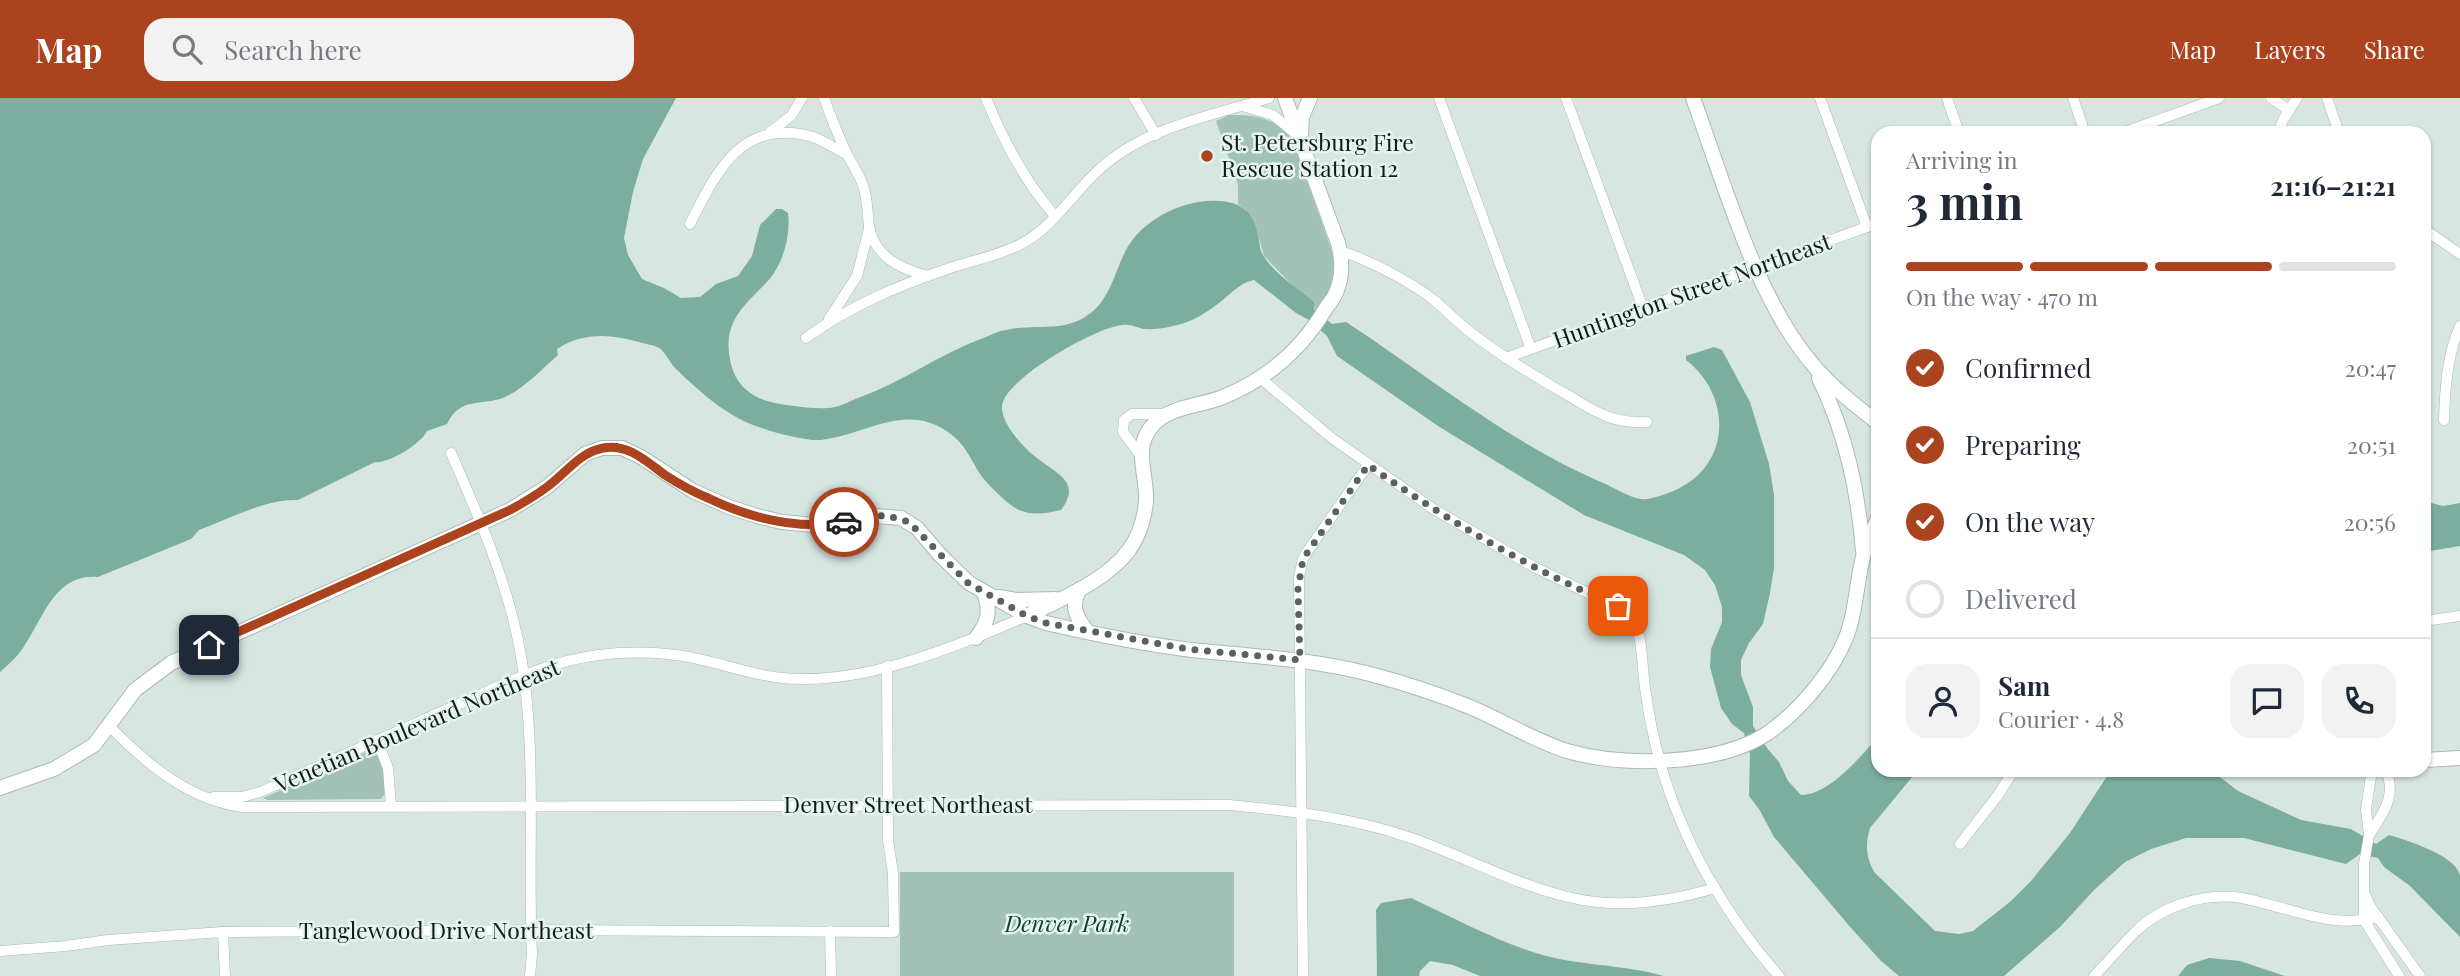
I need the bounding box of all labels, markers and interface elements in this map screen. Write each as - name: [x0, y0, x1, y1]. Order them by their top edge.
- search box: [144, 18, 634, 81]
- text: Map: [35, 27, 102, 71]
- icon: search: [168, 30, 206, 68]
- text: Search here: [224, 32, 362, 67]
- text: Map: [2170, 33, 2216, 65]
- text: Layers: [2254, 33, 2326, 65]
- text: Share: [2364, 33, 2425, 65]
- place label: St. Petersburg Fire Rescue Station 12: [1221, 126, 1414, 183]
- text: Arriving in: [1906, 144, 2018, 175]
- marker: St. Petersburg Fire Rescue Station 12: [1199, 148, 1215, 164]
- text: 21:16–21:21: [2270, 168, 2396, 203]
- text: 3 min: [1906, 170, 2023, 232]
- street label: Huntington Street Northeast: [1548, 224, 1836, 354]
- text: On the way · 470 m: [1906, 281, 2098, 312]
- icon: check: [1906, 349, 1944, 387]
- text: Confirmed: [1965, 350, 2092, 385]
- text: 20:47: [2345, 352, 2396, 383]
- icon: check: [1906, 426, 1944, 464]
- text: Preparing: [1965, 427, 2081, 462]
- text: 20:51: [2347, 429, 2396, 460]
- courier: [809, 487, 879, 557]
- icon: car: [825, 503, 863, 541]
- icon: check: [1906, 503, 1944, 541]
- text: On the way: [1965, 504, 2095, 539]
- text: 20:56: [2344, 506, 2396, 537]
- pin: [1588, 576, 1648, 636]
- text: Delivered: [1965, 581, 2077, 616]
- icon: bag: [1599, 587, 1637, 625]
- pin: [179, 615, 239, 675]
- icon: home: [190, 626, 228, 664]
- street label: Venetian Boulevard Northeast: [268, 650, 565, 799]
- button: person: [1906, 664, 1980, 738]
- button: chat: [2230, 664, 2304, 738]
- button: phone: [2322, 664, 2396, 738]
- text: Sam: [1998, 668, 2050, 703]
- text: Courier · 4.8: [1998, 703, 2124, 734]
- street label: Denver Street Northeast: [784, 788, 1033, 819]
- park label: Denver Park: [1004, 907, 1129, 938]
- street label: Tanglewood Drive Northeast: [299, 914, 594, 945]

